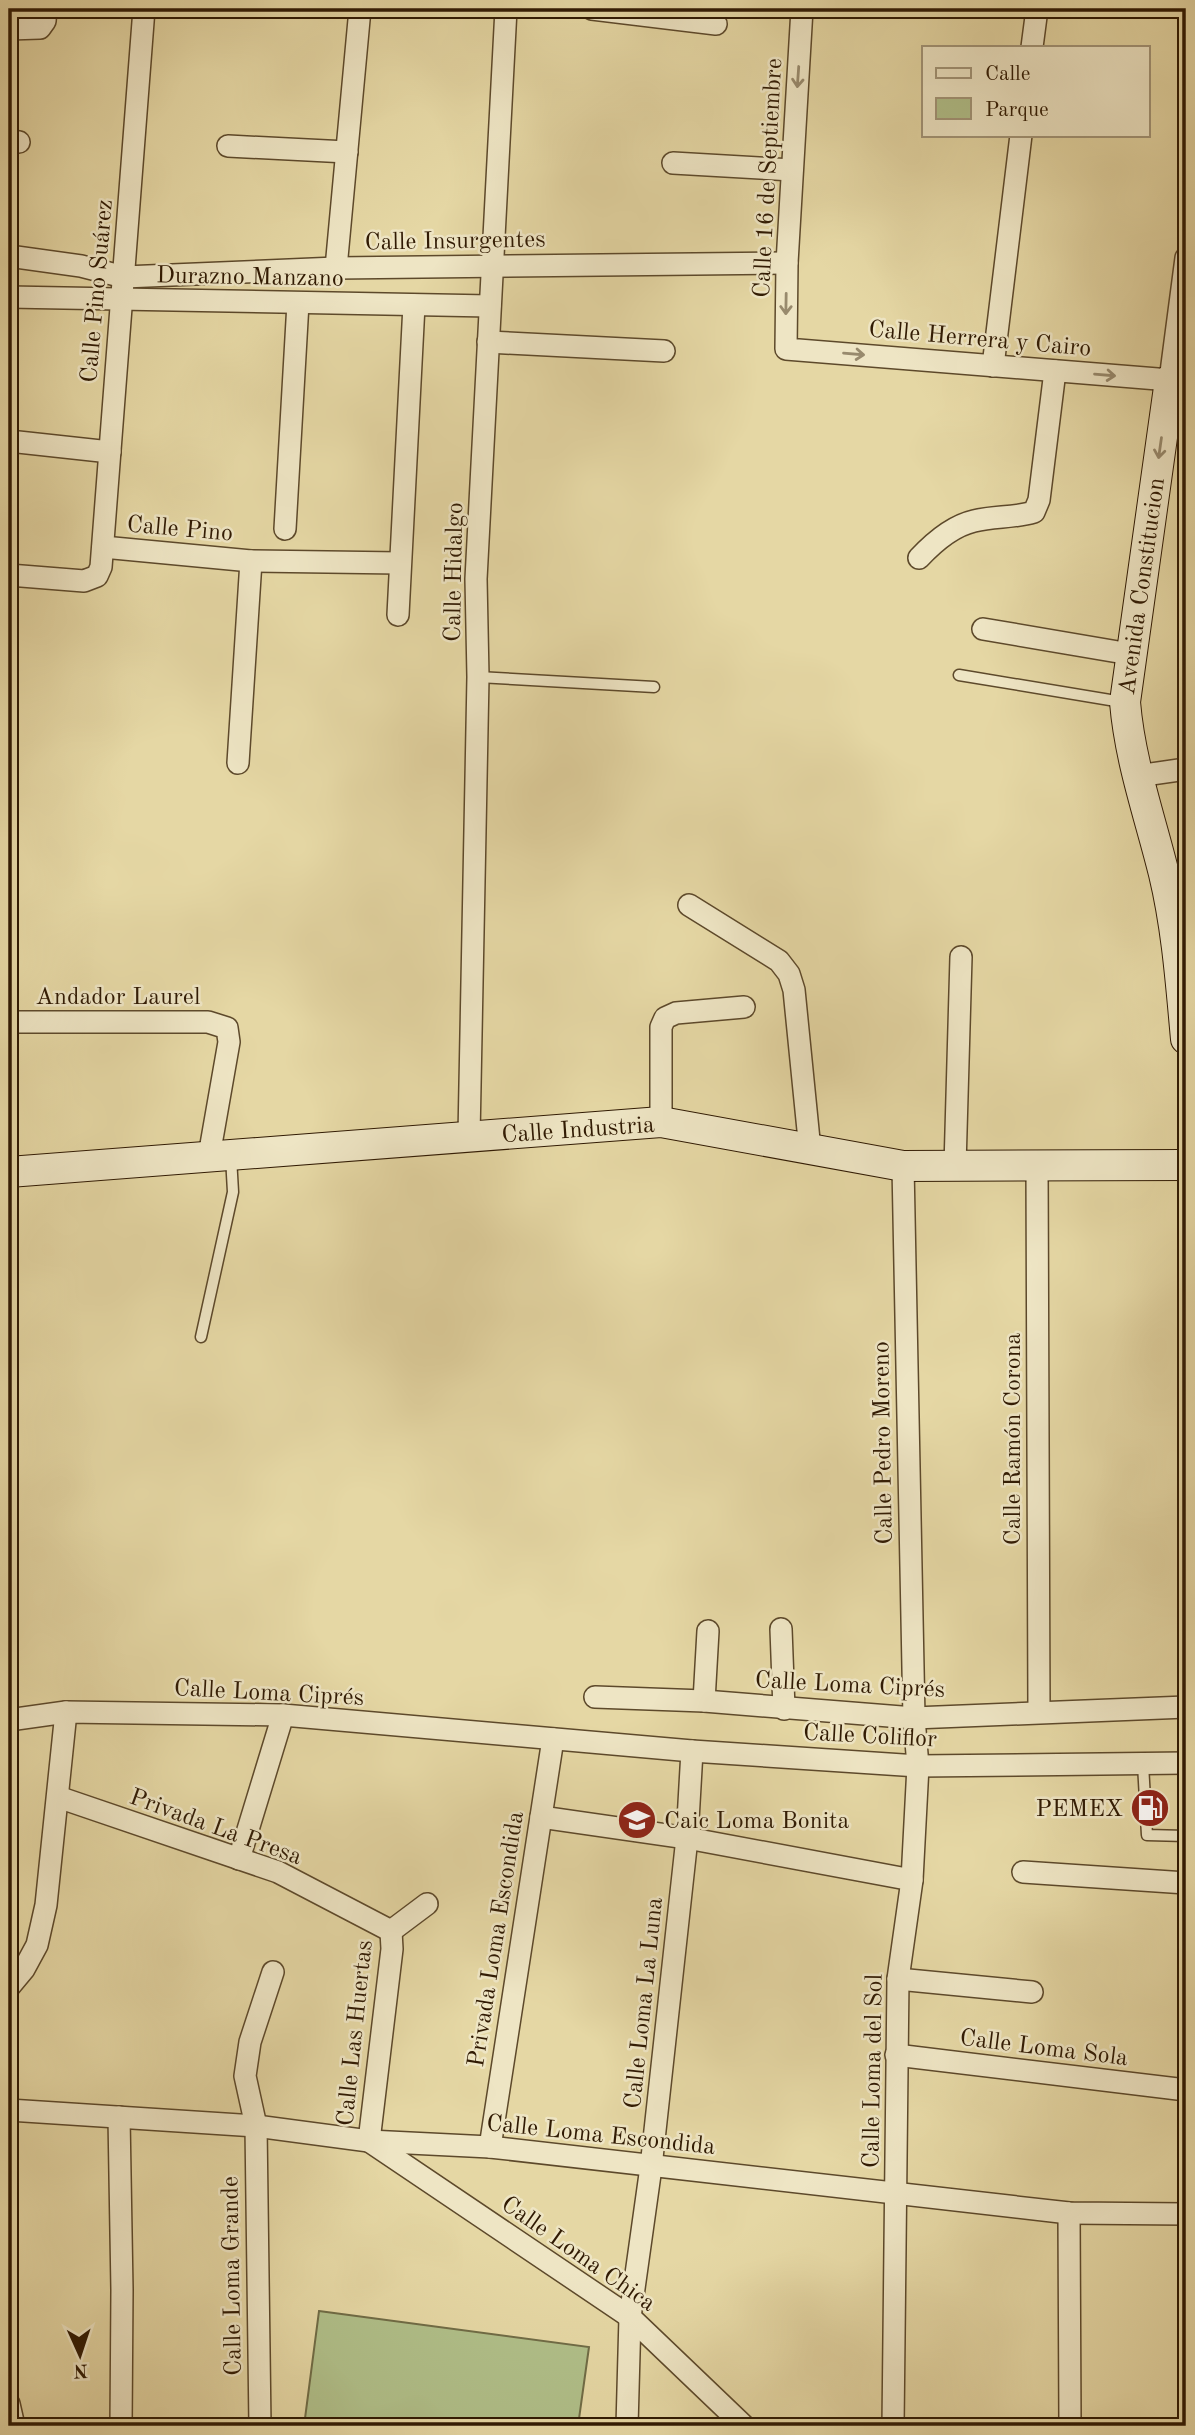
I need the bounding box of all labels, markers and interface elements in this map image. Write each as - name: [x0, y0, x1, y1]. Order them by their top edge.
- legend: [922, 46, 1150, 136]
- street label: Calle 16 de Septiembre: [751, 58, 787, 299]
- text: Calle: [985, 64, 1030, 85]
- one-way arrow: [791, 65, 804, 88]
- text: Parque: [985, 100, 1049, 121]
- street label: Calle Pino Suárez: [78, 198, 118, 384]
- street label: Calle Insurgentes: [364, 228, 546, 256]
- street label: Durazno Manzano: [156, 264, 344, 292]
- one-way arrow: [780, 292, 793, 315]
- street label: Calle Herrera y Cairo: [868, 318, 1092, 362]
- one-way arrow: [842, 348, 864, 361]
- one-way arrow: [1093, 369, 1116, 382]
- one-way arrow: [1153, 436, 1166, 458]
- street label: Avenida Constitucion: [1116, 476, 1170, 696]
- street label: Calle Hidalgo: [442, 502, 468, 642]
- street label: Calle Pino: [126, 513, 234, 547]
- street label: Andador Laurel: [36, 986, 200, 1010]
- street label: Calle Industria: [501, 1114, 656, 1148]
- street label: Calle Ramón Corona: [1002, 1332, 1026, 1545]
- street label: Calle Pedro Moreno: [870, 1341, 898, 1545]
- street label: Calle Loma Ciprés: [754, 1669, 946, 1703]
- street label: Calle Loma Ciprés: [173, 1677, 365, 1711]
- street label: Calle Coliflor: [802, 1722, 938, 1752]
- street label: Privada La Presa: [126, 1786, 305, 1870]
- fuel station icon: PEMEX: [1129, 1787, 1171, 1829]
- place label: PEMEX: [1035, 1798, 1123, 1822]
- school or university icon: Caic Loma Bonita: [616, 1799, 658, 1841]
- street label: Privada Loma Escondida: [465, 1809, 529, 2069]
- place label: Caic Loma Bonita: [664, 1810, 850, 1834]
- street label: Calle Loma La Luna: [622, 1896, 668, 2110]
- street label: Calle Las Huertas: [334, 1939, 378, 2127]
- street label: Calle Loma del Sol: [860, 1974, 888, 2168]
- street label: Calle Loma Sola: [958, 2027, 1129, 2071]
- street label: Calle Loma Escondida: [485, 2112, 717, 2160]
- street label: Calle Loma Grande: [219, 2176, 247, 2376]
- street label: Calle Loma Chica: [496, 2193, 659, 2317]
- north arrow: [46, 2320, 116, 2390]
- text: N: [73, 2360, 89, 2379]

